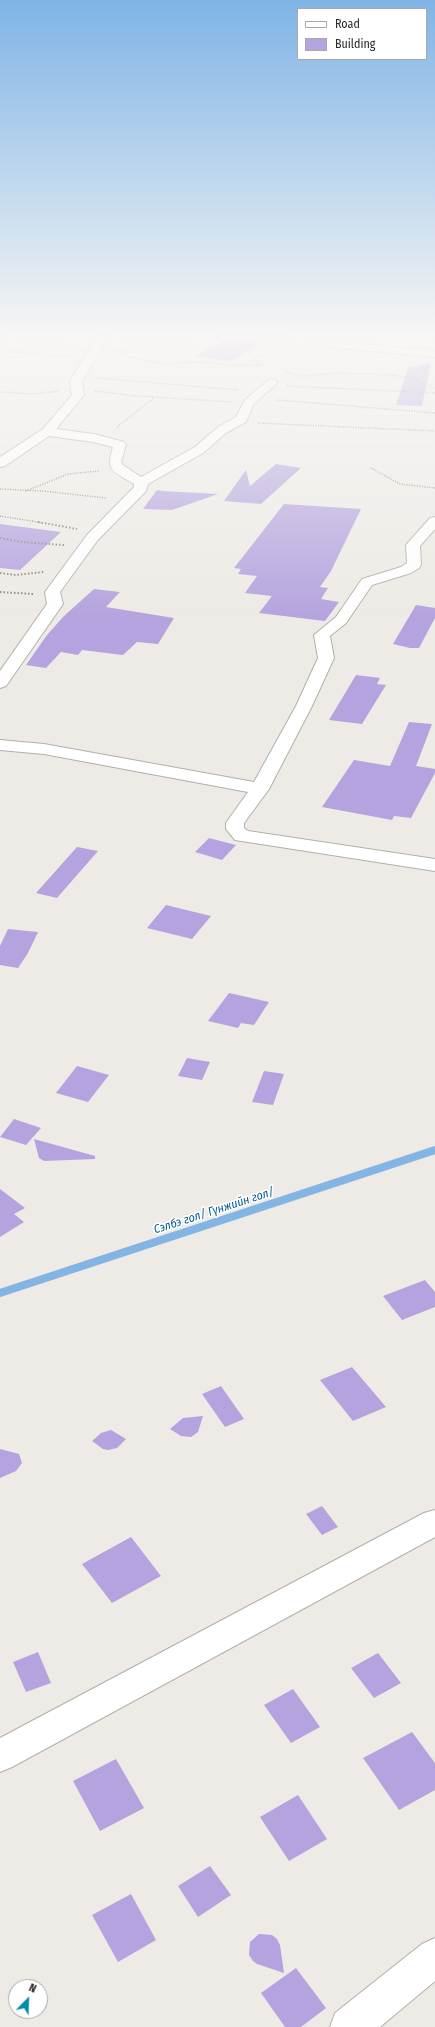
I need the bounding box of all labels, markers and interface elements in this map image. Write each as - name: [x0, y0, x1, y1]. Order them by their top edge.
- legend: [297, 8, 427, 60]
- text: Road: [335, 17, 360, 31]
- text: Building: [335, 37, 375, 51]
- water label: Сэлбэ гол/ Гүнжийн гол/: [152, 1185, 276, 1237]
- north arrow: [8, 1979, 48, 2019]
- text: N: [27, 1981, 38, 1996]

